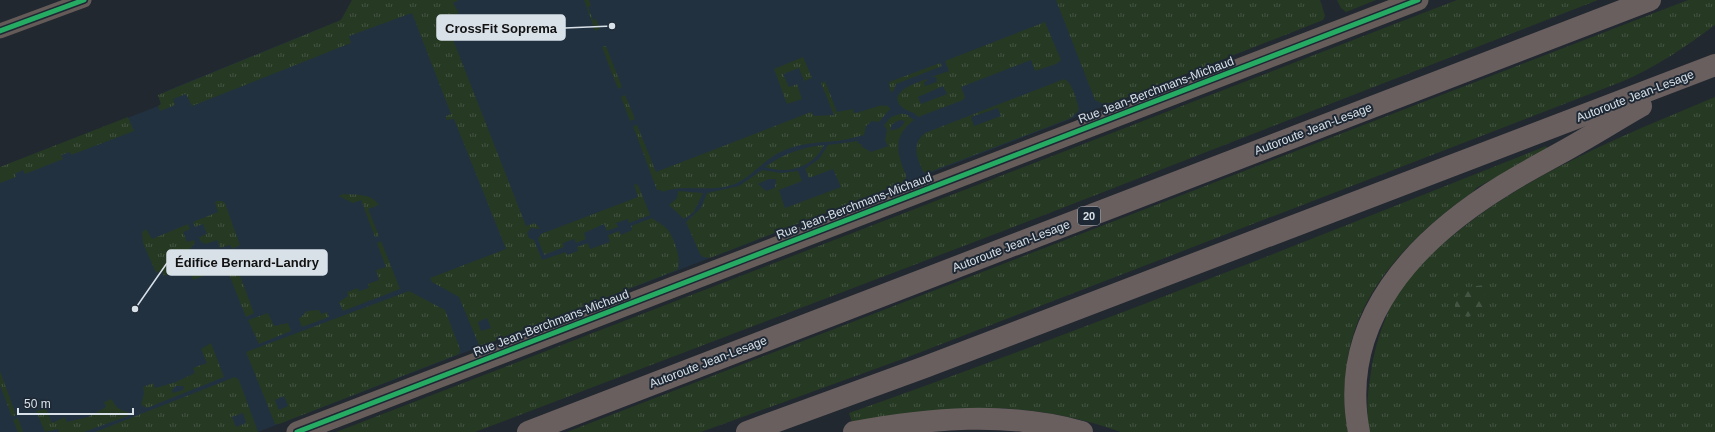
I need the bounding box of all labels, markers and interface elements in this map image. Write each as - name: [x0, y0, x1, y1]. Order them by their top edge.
- callout: CrossFit Soprema: [437, 15, 565, 40]
- text: CrossFit Soprema: [445, 21, 558, 36]
- street label: Rue Jean-Berchmans-Michaud: [1076, 54, 1236, 126]
- street label: Autoroute Jean-Lesage: [1574, 67, 1696, 125]
- street label: Autoroute Jean-Lesage: [1252, 100, 1374, 158]
- street label: Rue Jean-Berchmans-Michaud: [774, 170, 934, 242]
- road number: 20: [1078, 207, 1100, 225]
- street label: Autoroute Jean-Lesage: [950, 217, 1072, 275]
- callout: Édifice Bernard-Landry: [167, 250, 327, 275]
- text: Édifice Bernard-Landry: [175, 255, 320, 270]
- street label: Rue Jean-Berchmans-Michaud: [471, 287, 631, 359]
- street label: Autoroute Jean-Lesage: [647, 333, 769, 391]
- scale bar: [18, 390, 133, 416]
- text: 50 m: [24, 397, 51, 411]

